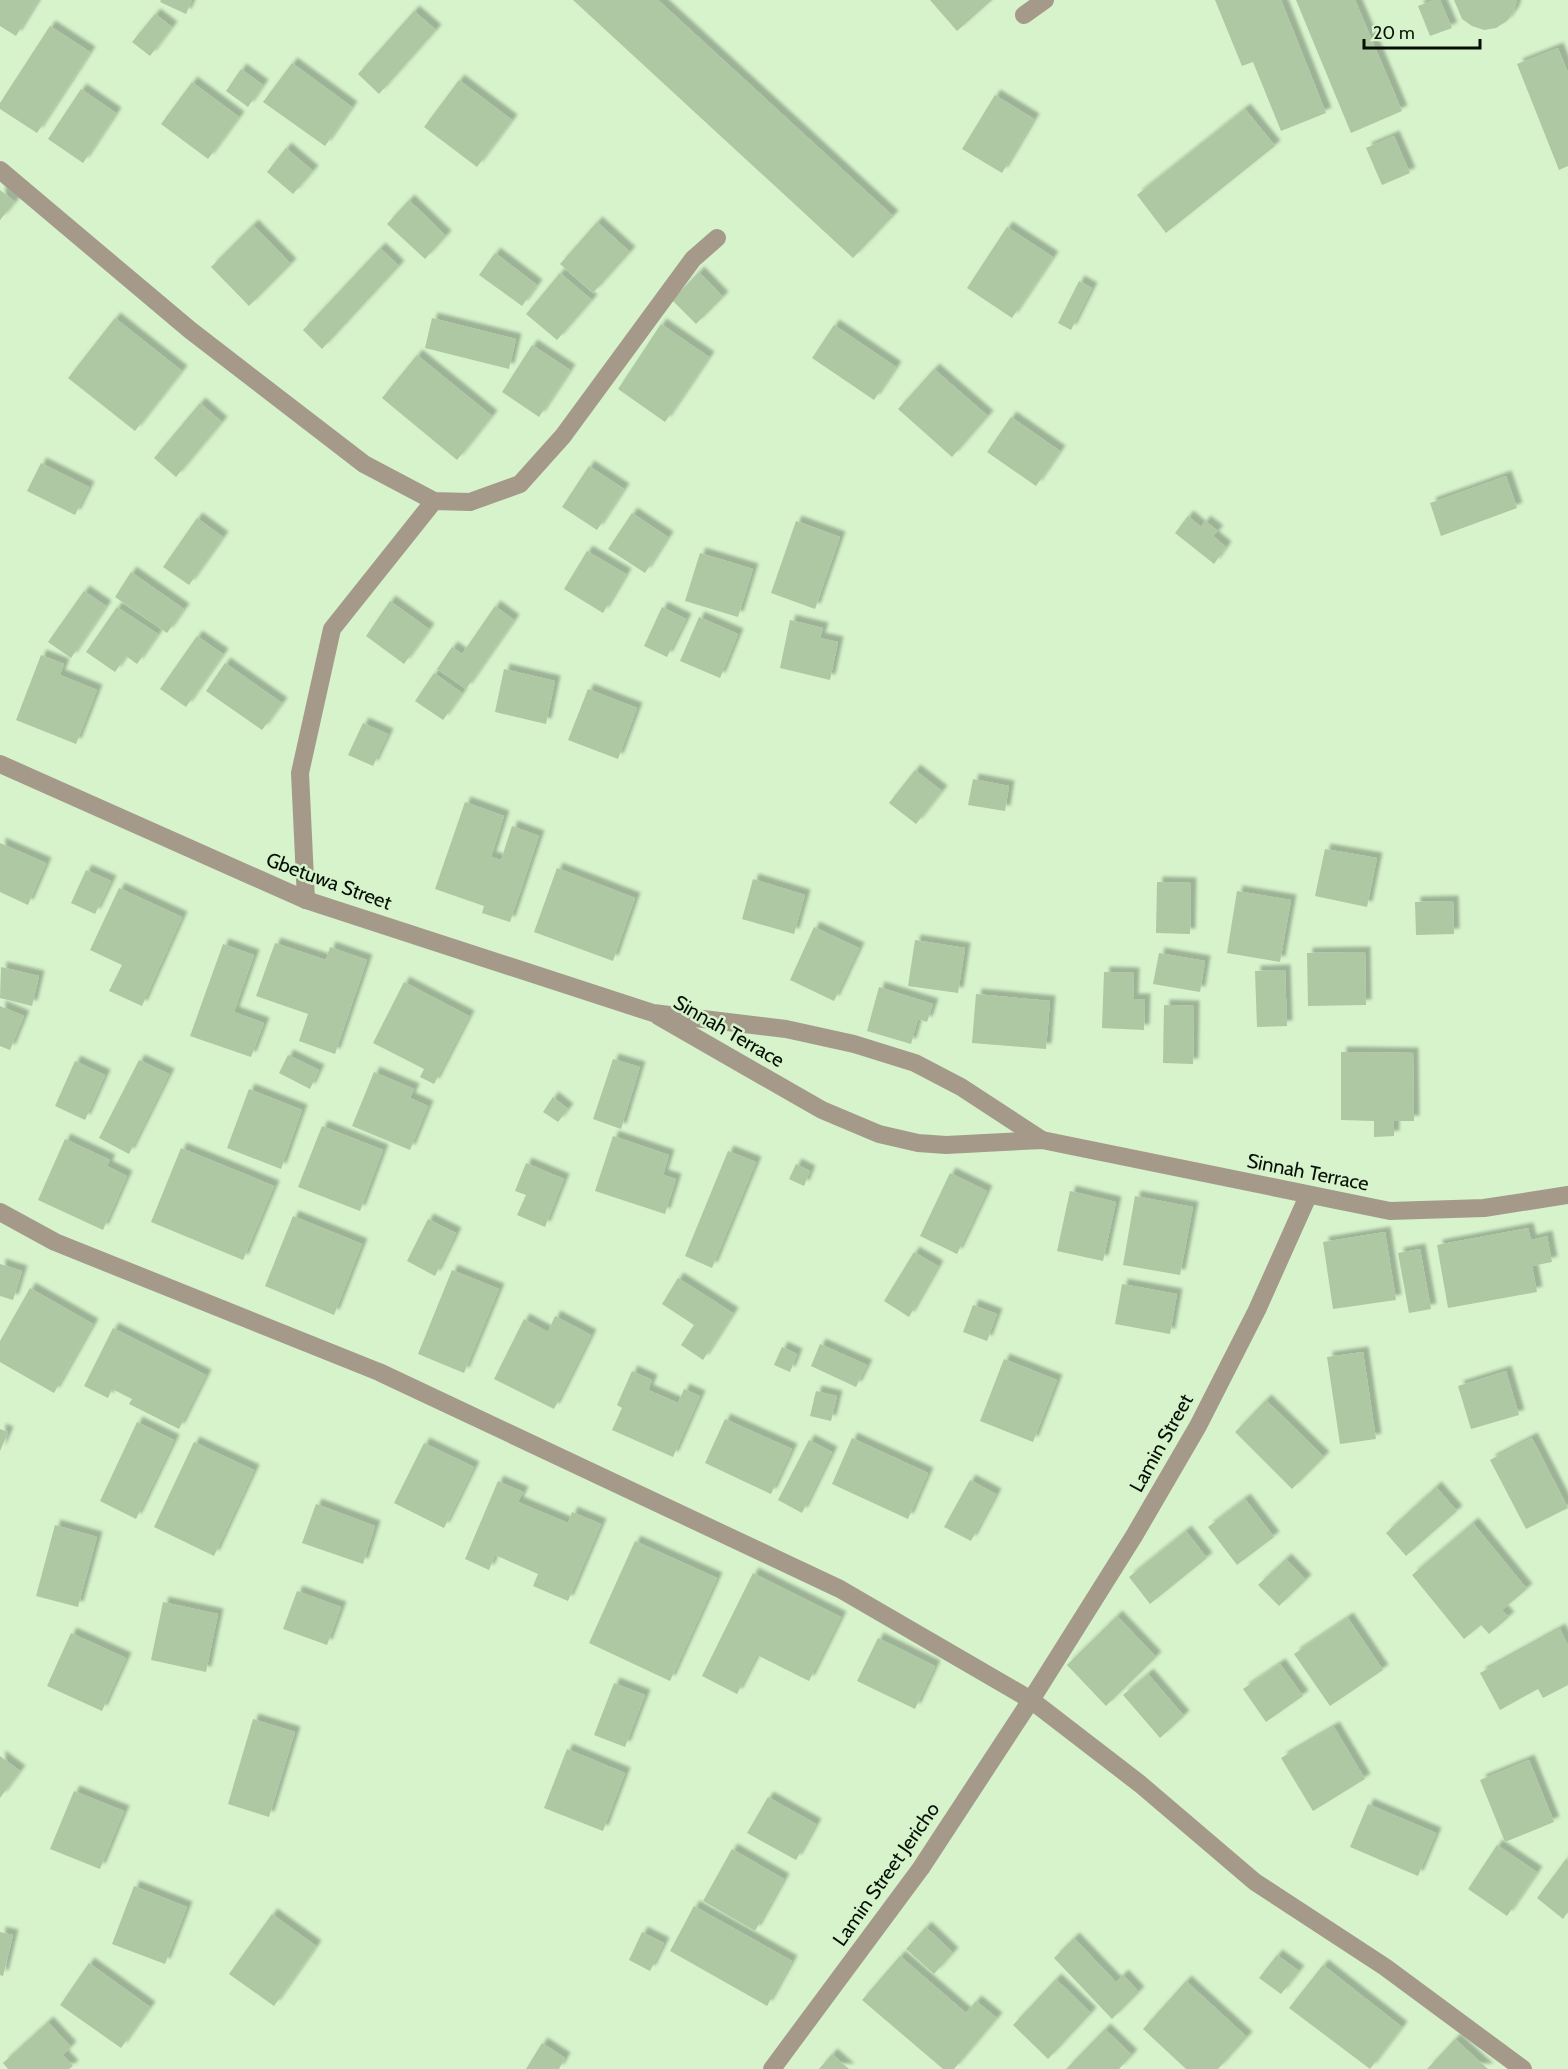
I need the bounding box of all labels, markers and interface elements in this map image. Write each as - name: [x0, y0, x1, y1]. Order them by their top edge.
- scale bar: [1364, 12, 1480, 50]
- text: 20 m: [1373, 22, 1415, 44]
- street label: Gbetuwa Street: [263, 847, 395, 915]
- street label: Sinnah Terrace: [669, 990, 789, 1072]
- street label: Sinnah Terrace: [1245, 1148, 1371, 1196]
- street label: Lamin Street: [1124, 1390, 1198, 1496]
- street label: Lamin Street Jericho: [828, 1798, 944, 1950]

